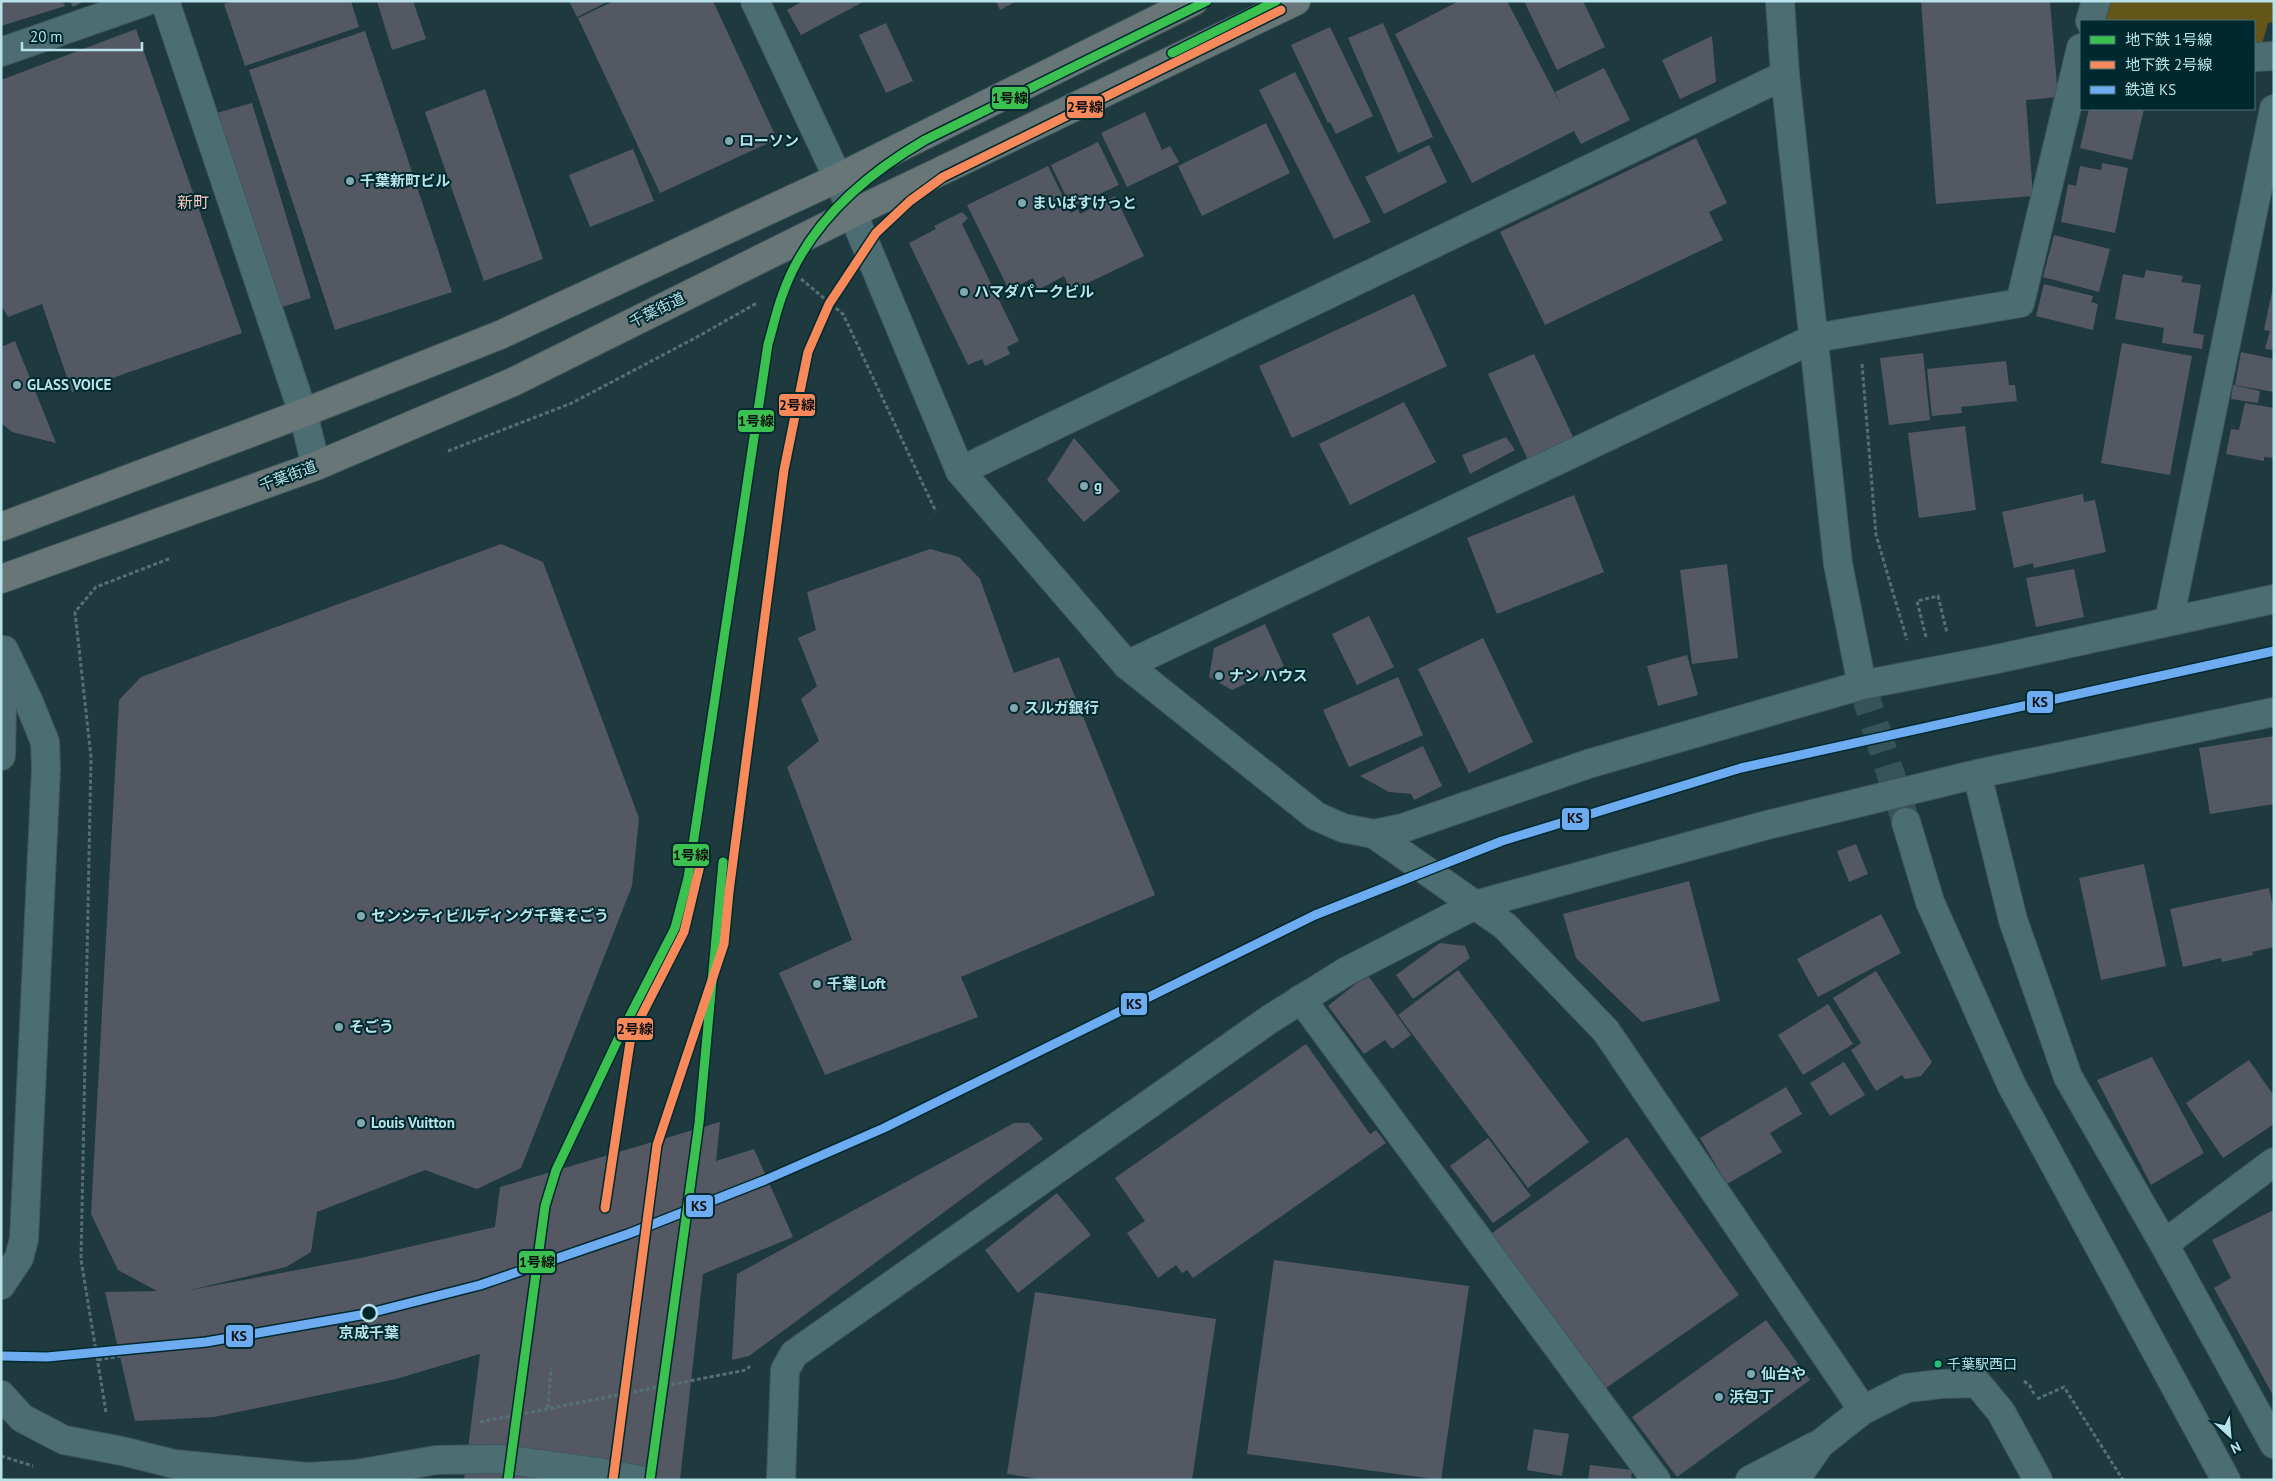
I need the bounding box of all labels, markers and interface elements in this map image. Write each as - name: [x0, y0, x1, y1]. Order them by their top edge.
- scale bar: [22, 20, 142, 52]
- legend: [2080, 20, 2255, 110]
- text: 20 m: [30, 27, 63, 46]
- text: 地下鉄 1号線: [2125, 30, 2212, 49]
- text: 地下鉄 2号線: [2125, 55, 2212, 74]
- text: 鉄道 KS: [2125, 80, 2176, 99]
- line badge: 1号線: [991, 86, 1029, 110]
- text: 1号線: [992, 89, 1028, 107]
- line badge: 2号線: [1066, 95, 1104, 119]
- text: 2号線: [1067, 98, 1103, 116]
- place label: ローソン: [739, 131, 799, 150]
- marker: ローソン: [723, 135, 735, 147]
- place label: 千葉新町ビル: [360, 171, 450, 190]
- marker: 千葉新町ビル: [344, 175, 356, 187]
- district label: 新町: [177, 192, 209, 212]
- place label: まいばすけっと: [1032, 193, 1137, 212]
- marker: まいばすけっと: [1016, 197, 1028, 209]
- place label: ハマダパークビル: [974, 282, 1094, 301]
- marker: ハマダパークビル: [958, 286, 970, 298]
- street label: 千葉街道: [626, 288, 688, 331]
- place label: GLASS VOICE: [27, 375, 112, 394]
- marker: GLASS VOICE: [11, 379, 23, 391]
- line badge: 2号線: [778, 393, 816, 417]
- text: 2号線: [779, 396, 815, 414]
- line badge: 1号線: [737, 409, 775, 433]
- text: 1号線: [738, 412, 774, 430]
- street label: 千葉街道: [256, 456, 319, 495]
- place label: g: [1094, 476, 1102, 495]
- marker: g: [1078, 480, 1090, 492]
- place label: ナン ハウス: [1229, 666, 1308, 685]
- marker: ナン ハウス: [1213, 670, 1225, 682]
- line badge: KS: [2026, 690, 2054, 714]
- text: KS: [2032, 693, 2048, 711]
- place label: スルガ銀行: [1024, 698, 1099, 717]
- marker: スルガ銀行: [1008, 702, 1020, 714]
- line badge: KS: [1561, 807, 1590, 831]
- text: KS: [1567, 809, 1583, 827]
- line badge: 1号線: [672, 843, 710, 867]
- text: 1号線: [673, 846, 709, 864]
- place label: センシティビルディング千葉そごう: [371, 906, 609, 925]
- marker: センシティビルディング千葉そごう: [355, 910, 367, 922]
- place label: 千葉 Loft: [827, 974, 887, 993]
- marker: 千葉 Loft: [811, 978, 823, 990]
- line badge: KS: [1120, 992, 1148, 1016]
- text: KS: [1126, 995, 1142, 1013]
- place label: そごう: [349, 1017, 394, 1036]
- line badge: 2号線: [616, 1017, 654, 1041]
- text: 2号線: [617, 1020, 653, 1038]
- marker: そごう: [333, 1021, 345, 1033]
- place label: Louis Vuitton: [371, 1113, 455, 1132]
- marker: Louis Vuitton: [355, 1117, 367, 1129]
- line badge: KS: [685, 1194, 714, 1218]
- text: KS: [691, 1197, 707, 1215]
- line badge: 1号線: [518, 1250, 556, 1274]
- text: 1号線: [519, 1253, 555, 1271]
- marker: 京成千葉: [360, 1304, 378, 1322]
- place label: 京成千葉: [339, 1323, 399, 1342]
- line badge: KS: [225, 1324, 254, 1348]
- text: KS: [231, 1327, 247, 1345]
- place label: 千葉駅西口: [1947, 1355, 2017, 1373]
- marker: 千葉駅西口: [1933, 1359, 1943, 1369]
- place label: 仙台や: [1761, 1364, 1806, 1383]
- marker: 仙台や: [1745, 1368, 1757, 1380]
- place label: 浜包丁: [1729, 1387, 1774, 1406]
- marker: 浜包丁: [1713, 1391, 1725, 1403]
- north arrow: [2205, 1411, 2255, 1461]
- text: N: [2228, 1438, 2244, 1458]

